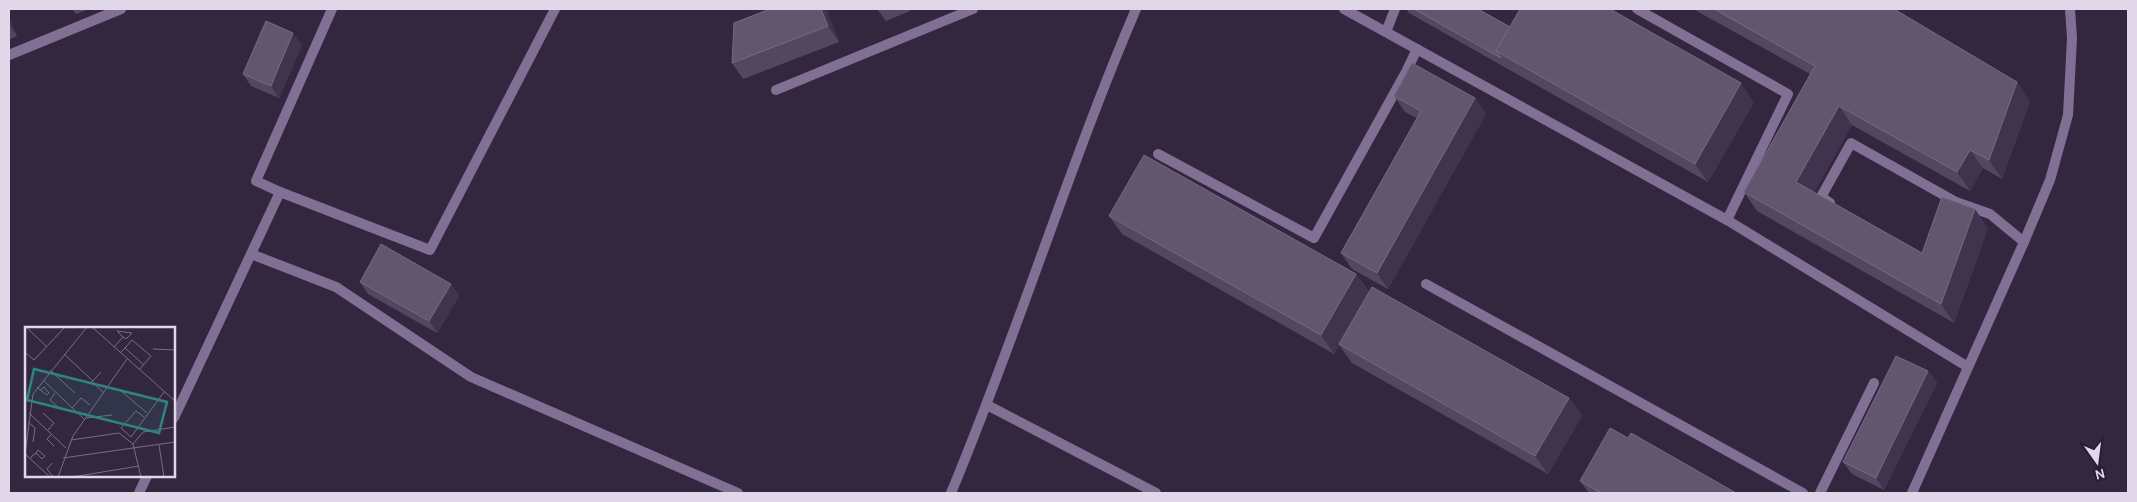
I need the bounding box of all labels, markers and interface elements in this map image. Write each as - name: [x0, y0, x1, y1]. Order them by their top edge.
- inset map: [25, 327, 175, 477]
- north arrow: [2072, 437, 2122, 487]
- text: N: [2093, 465, 2107, 484]

